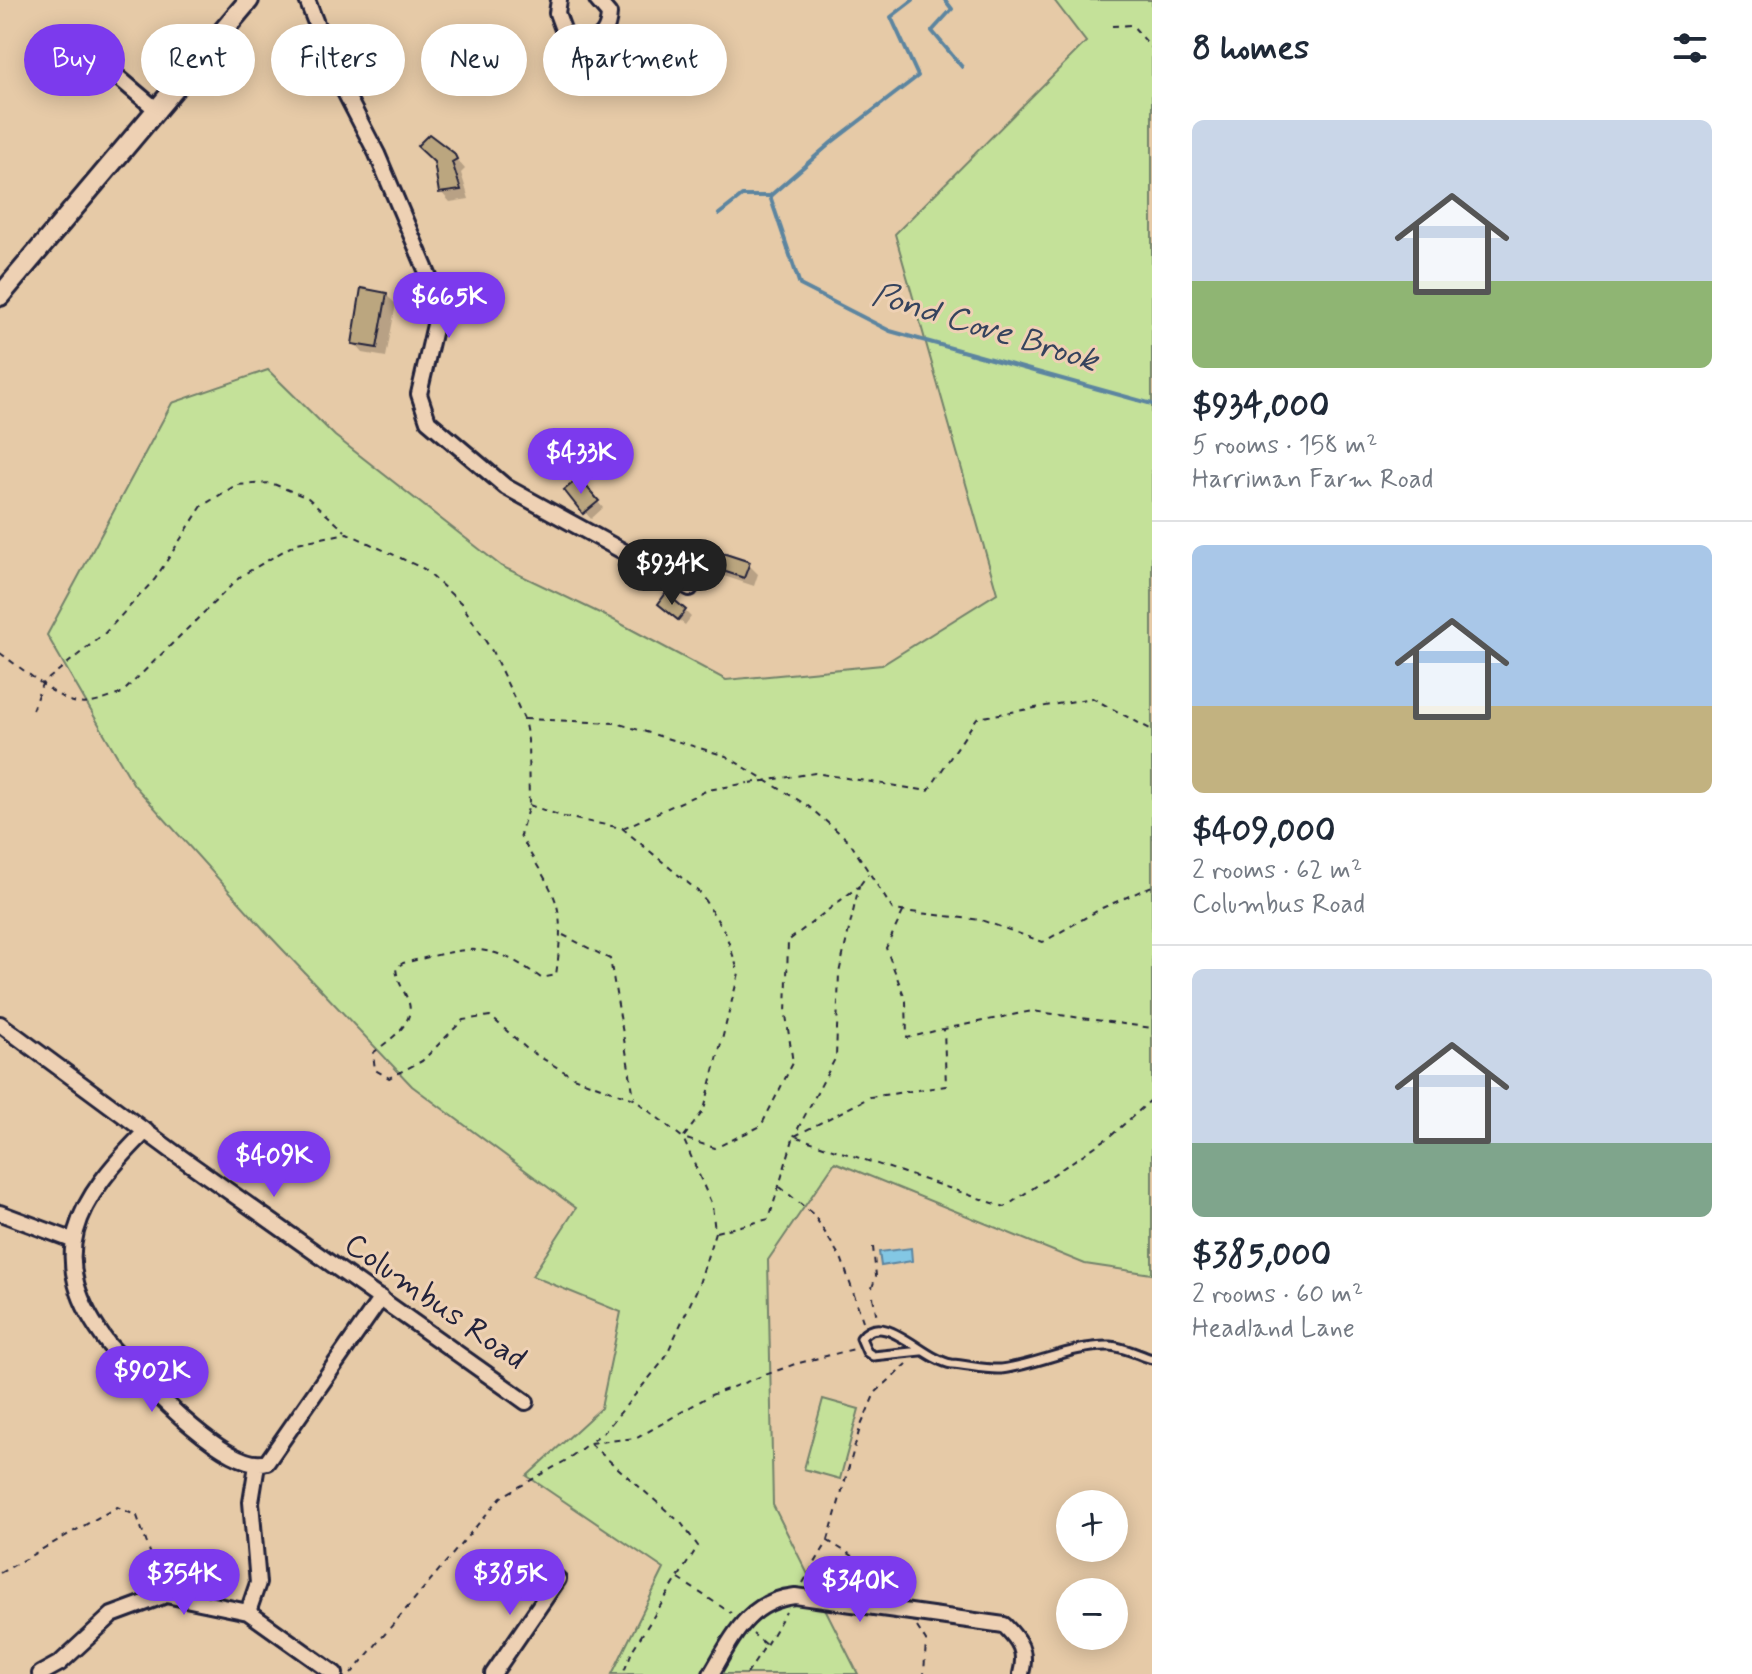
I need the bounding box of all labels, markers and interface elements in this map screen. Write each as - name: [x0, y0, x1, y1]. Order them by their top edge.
- chip: Buy: [24, 24, 125, 96]
- chip: Rent: [141, 24, 255, 96]
- chip: Filters: [271, 24, 405, 96]
- chip: New: [421, 24, 527, 96]
- chip: Apartment: [543, 24, 727, 96]
- text: 8 homes: [1192, 26, 1309, 71]
- icon: filters: [1668, 26, 1712, 70]
- icon: home: [1380, 172, 1524, 316]
- pin: $665K: [393, 272, 505, 340]
- water label: Pond Cove Brook: [867, 272, 1105, 384]
- text: $665K: [411, 281, 487, 315]
- text: $934,000: [1192, 384, 1329, 429]
- pin: $433K: [525, 428, 637, 496]
- text: 5 rooms · 158 m²: [1192, 429, 1378, 463]
- text: $433K: [546, 437, 616, 471]
- text: Harriman Farm Road: [1192, 463, 1433, 497]
- pin: $934K: [616, 539, 728, 607]
- text: $934K: [636, 548, 708, 582]
- icon: home: [1380, 597, 1524, 741]
- text: $409,000: [1192, 809, 1335, 854]
- text: 2 rooms · 62 m²: [1192, 854, 1362, 888]
- text: Columbus Road: [1192, 888, 1365, 922]
- icon: home: [1380, 1021, 1524, 1165]
- pin: $409K: [218, 1131, 330, 1199]
- text: $409K: [235, 1140, 313, 1174]
- street label: Columbus Road: [336, 1224, 534, 1380]
- text: $385,000: [1192, 1233, 1331, 1278]
- text: 2 rooms · 60 m²: [1192, 1278, 1363, 1312]
- text: Headland Lane: [1192, 1312, 1355, 1346]
- pin: $902K: [96, 1346, 208, 1414]
- text: $902K: [114, 1355, 190, 1389]
- map controls: [1056, 1490, 1128, 1650]
- button: +: [1056, 1490, 1128, 1562]
- pin: $354K: [128, 1549, 240, 1617]
- pin: $385K: [454, 1549, 566, 1617]
- pin: $340K: [804, 1556, 916, 1624]
- text: $354K: [147, 1558, 221, 1592]
- text: $385K: [473, 1558, 547, 1592]
- text: $340K: [822, 1565, 898, 1599]
- button: −: [1056, 1578, 1128, 1650]

